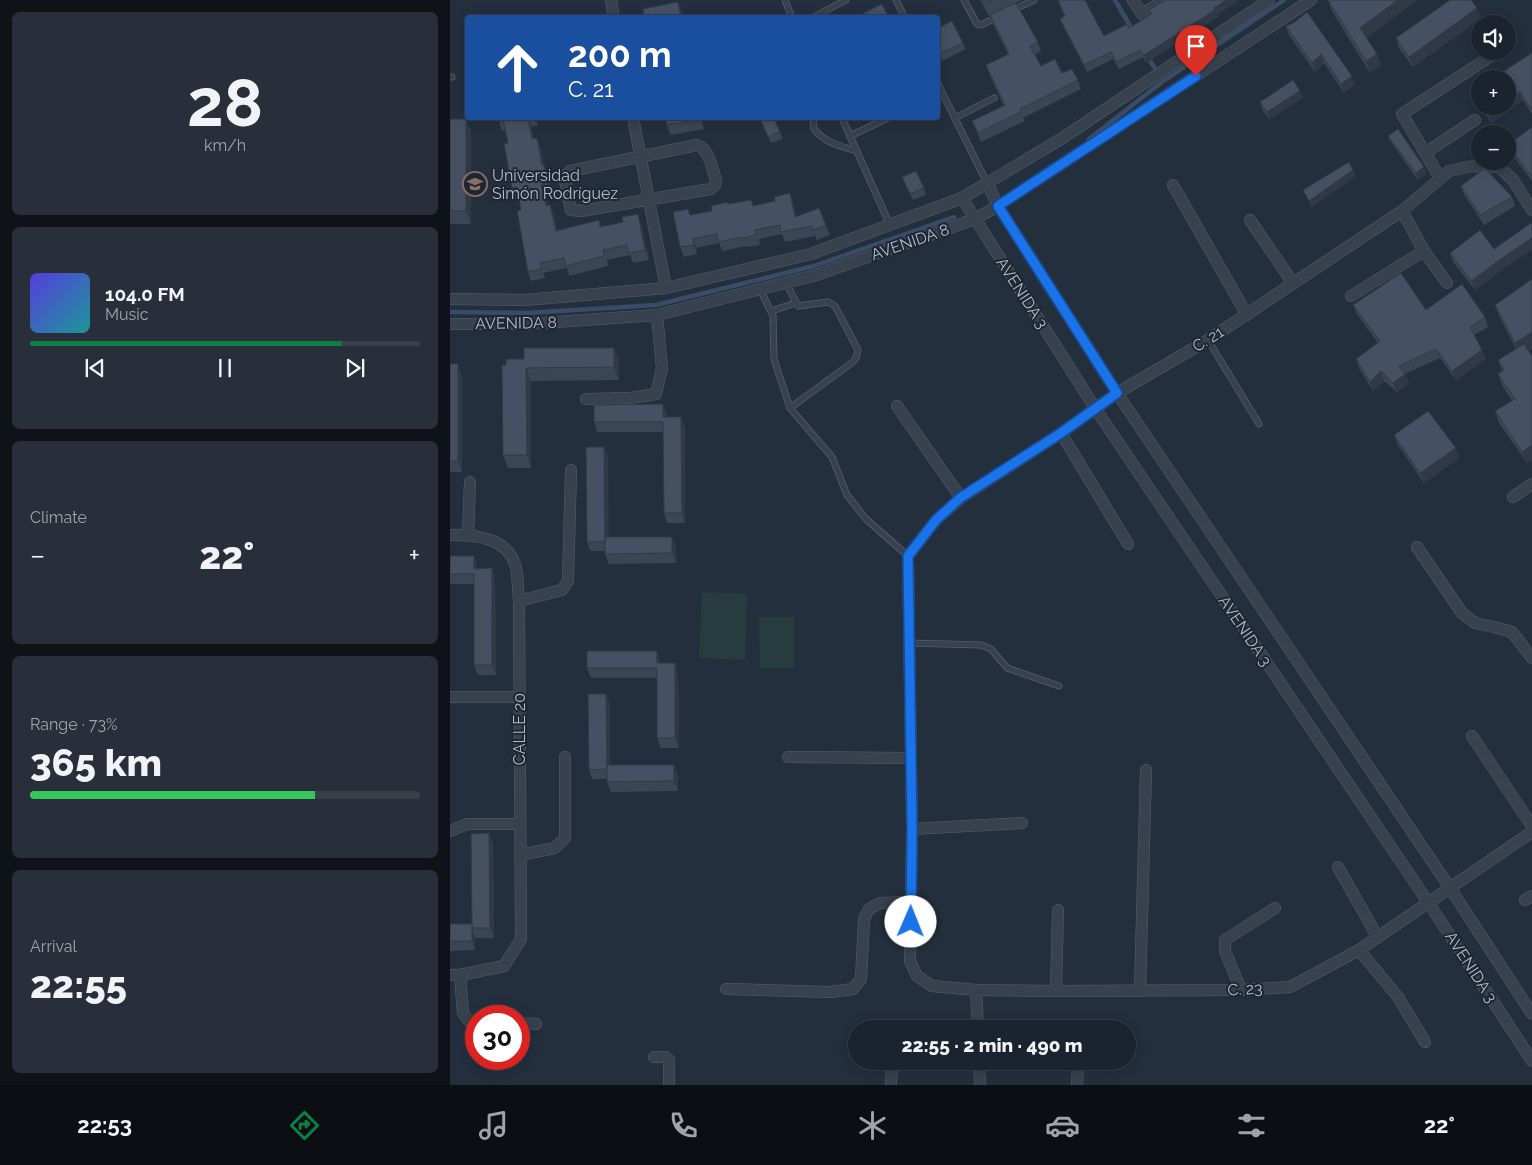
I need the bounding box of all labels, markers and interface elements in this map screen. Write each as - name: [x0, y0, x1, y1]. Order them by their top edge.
- map controls: [1471, 15, 1516, 170]
- button: sound: [1471, 15, 1516, 60]
- pin: [1175, 25, 1217, 76]
- icon: arrive: [1182, 32, 1210, 60]
- text: 200 m: [568, 34, 672, 75]
- icon: ahead: [485, 35, 550, 100]
- text: 28: [187, 65, 263, 141]
- button: +: [1471, 70, 1516, 115]
- text: C. 21: [568, 76, 614, 102]
- button: −: [1471, 125, 1516, 170]
- text: km/h: [204, 136, 246, 155]
- place label: Universidad Simón Rodríguez: [492, 166, 618, 203]
- school or university icon: Universidad Simón Rodríguez: [462, 171, 488, 197]
- street label: AVENIDA 8: [868, 220, 952, 264]
- street label: AVENIDA 3: [992, 254, 1052, 332]
- text: 104.0 FM: [105, 283, 185, 305]
- text: Music: [105, 305, 149, 324]
- street label: AVENIDA 8: [475, 313, 557, 333]
- street label: C. 21: [1189, 322, 1227, 356]
- icon: previous: [81, 354, 109, 382]
- icon: pause: [211, 354, 239, 382]
- icon: next: [341, 354, 369, 382]
- text: Climate: [30, 508, 87, 527]
- text: 22°: [199, 533, 254, 578]
- text: −: [30, 539, 45, 572]
- text: +: [408, 539, 420, 572]
- street label: AVENIDA 3: [1215, 592, 1275, 670]
- street label: CALLE 20: [510, 693, 529, 765]
- text: Range · 73%: [30, 715, 117, 734]
- text: 365 km: [30, 740, 162, 785]
- position arrow: [884, 895, 936, 947]
- street label: AVENIDA 3: [1441, 928, 1501, 1006]
- text: Arrival: [30, 937, 77, 956]
- text: 22:55: [30, 962, 127, 1007]
- street label: C. 23: [1227, 979, 1263, 999]
- speed limit sign: 30: [465, 1005, 530, 1070]
- text: 22:55 · 2 min · 490 m: [901, 1034, 1083, 1056]
- icon: directions: [287, 1108, 322, 1143]
- icon: music: [476, 1108, 511, 1143]
- icon: phone: [666, 1108, 701, 1143]
- icon: climate: [855, 1108, 890, 1143]
- icon: car: [1045, 1108, 1080, 1143]
- icon: filters: [1234, 1108, 1269, 1143]
- text: 22:53: [77, 1112, 132, 1138]
- text: 22°: [1424, 1112, 1455, 1138]

